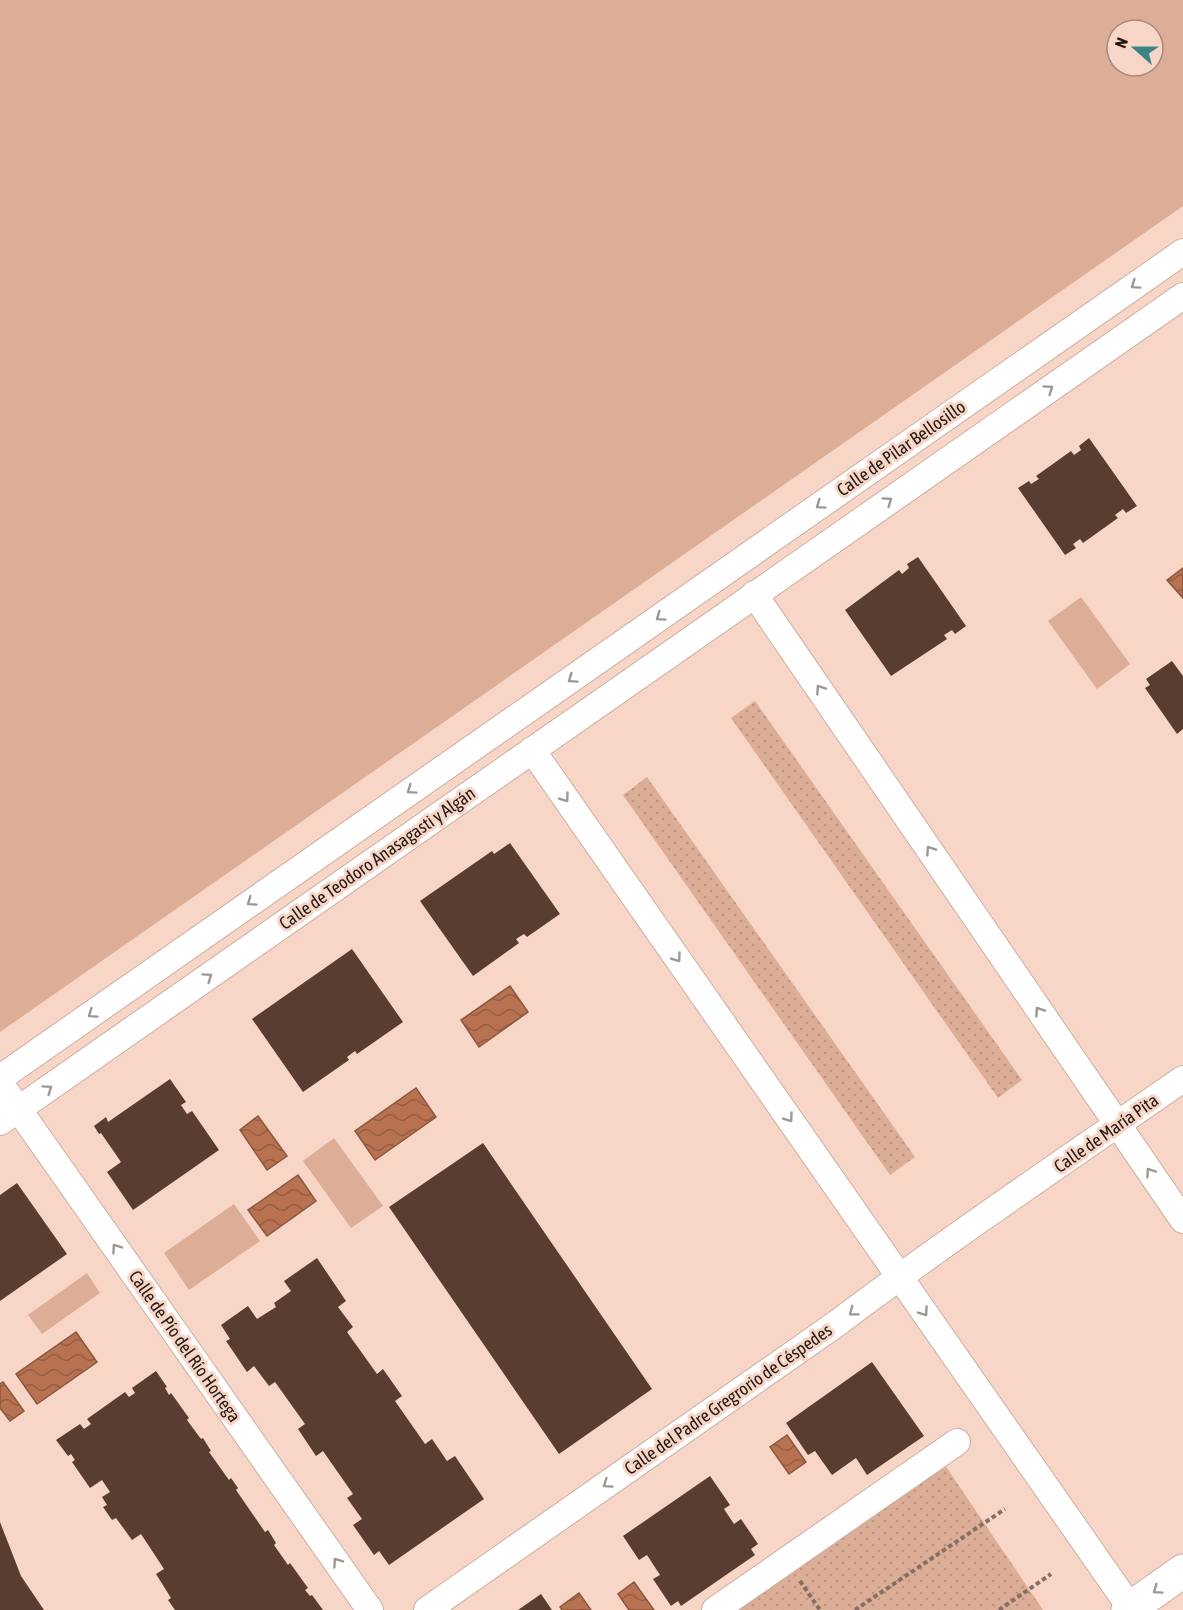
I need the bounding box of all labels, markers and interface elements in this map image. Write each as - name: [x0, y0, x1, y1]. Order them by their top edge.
- north arrow: [1105, 18, 1165, 78]
- text: N: [1111, 35, 1131, 50]
- one-way arrow: [1131, 278, 1142, 289]
- one-way arrow: [1042, 385, 1053, 396]
- street label: Calle de Pilar Bellosillo: [833, 396, 969, 500]
- one-way arrow: [882, 497, 893, 508]
- one-way arrow: [816, 498, 827, 509]
- one-way arrow: [656, 610, 667, 621]
- one-way arrow: [567, 672, 578, 683]
- one-way arrow: [816, 685, 827, 696]
- street label: Calle de Teodoro Anasagasti y Algán: [275, 782, 479, 934]
- one-way arrow: [407, 783, 418, 794]
- one-way arrow: [558, 792, 569, 803]
- one-way arrow: [926, 846, 937, 857]
- one-way arrow: [247, 895, 258, 906]
- one-way arrow: [670, 952, 681, 963]
- one-way arrow: [201, 973, 212, 984]
- one-way arrow: [87, 1007, 98, 1018]
- one-way arrow: [1035, 1007, 1046, 1018]
- one-way arrow: [42, 1085, 53, 1096]
- street label: Calle de María Pita: [1050, 1089, 1162, 1177]
- one-way arrow: [782, 1111, 793, 1122]
- one-way arrow: [1146, 1168, 1157, 1179]
- one-way arrow: [112, 1243, 123, 1254]
- street label: Calle de Pío del Río Hortega: [125, 1266, 245, 1426]
- one-way arrow: [848, 1304, 859, 1315]
- one-way arrow: [917, 1306, 928, 1317]
- street label: Calle del Padre Gregrorio de Céspedes: [620, 1319, 836, 1479]
- one-way arrow: [603, 1477, 614, 1488]
- one-way arrow: [333, 1557, 344, 1568]
- one-way arrow: [1152, 1583, 1163, 1594]

